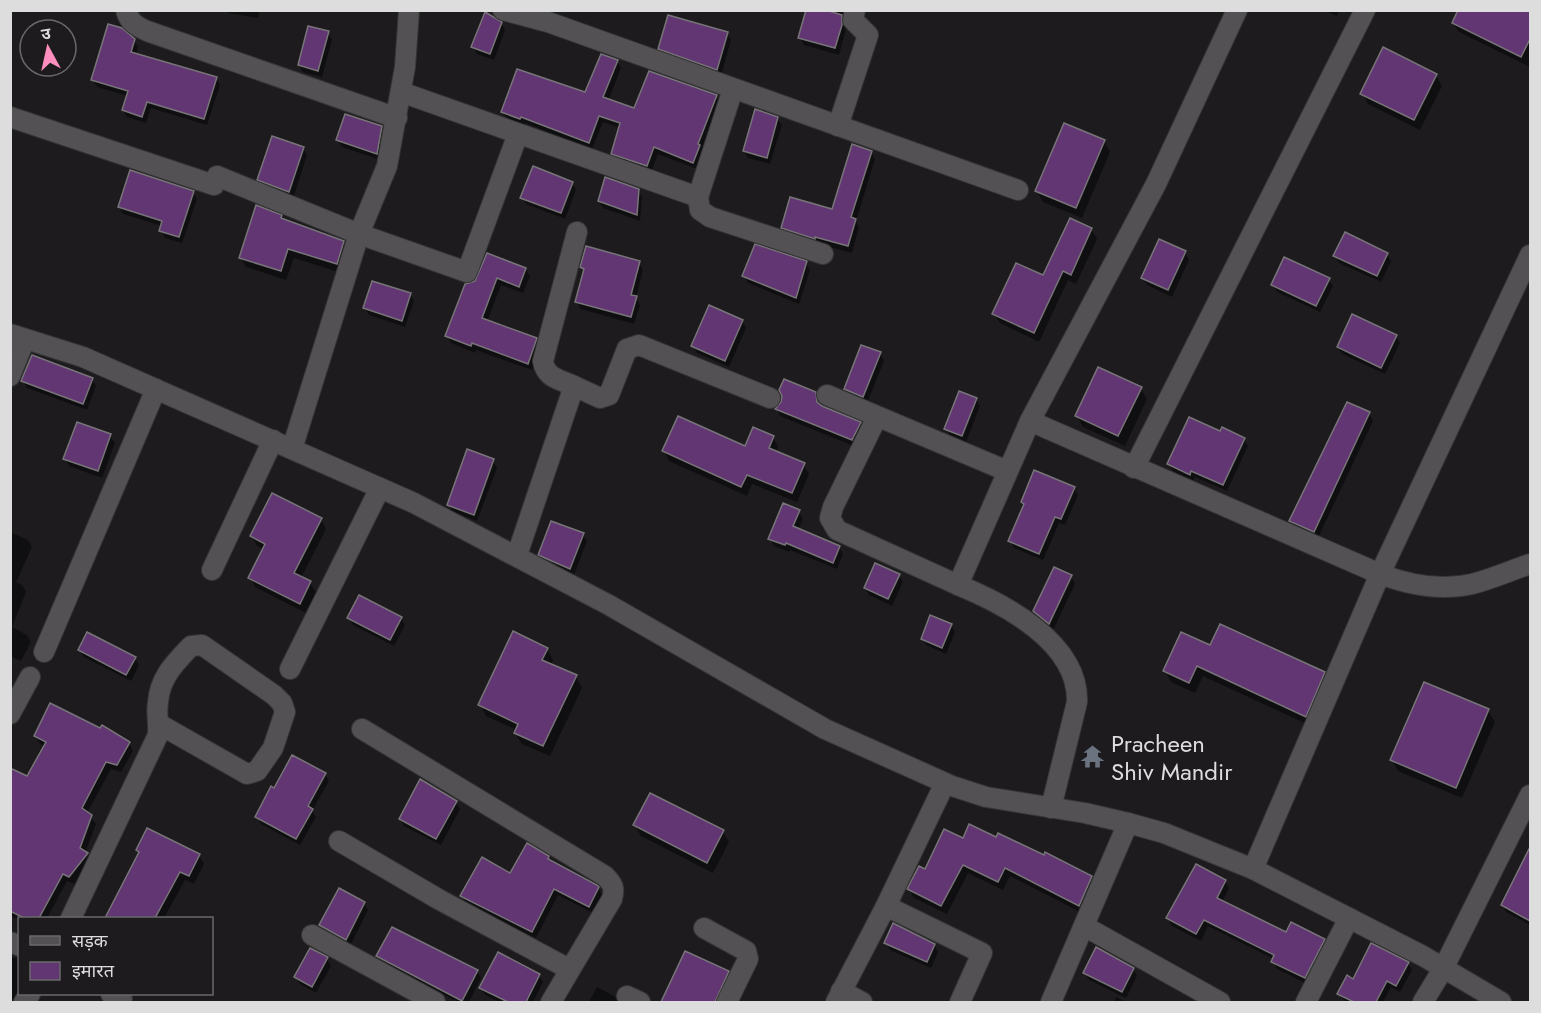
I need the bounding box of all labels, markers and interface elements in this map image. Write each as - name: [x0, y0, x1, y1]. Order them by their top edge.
- north arrow: [18, 18, 78, 78]
- text: उ: [40, 22, 53, 46]
- place label: Pracheen Shiv Mandir: [1111, 726, 1233, 789]
- temple icon: Pracheen Shiv Mandir: [1080, 744, 1106, 770]
- legend: [18, 917, 213, 995]
- text: सड़क: [72, 928, 109, 954]
- text: इमारत: [72, 958, 115, 984]

